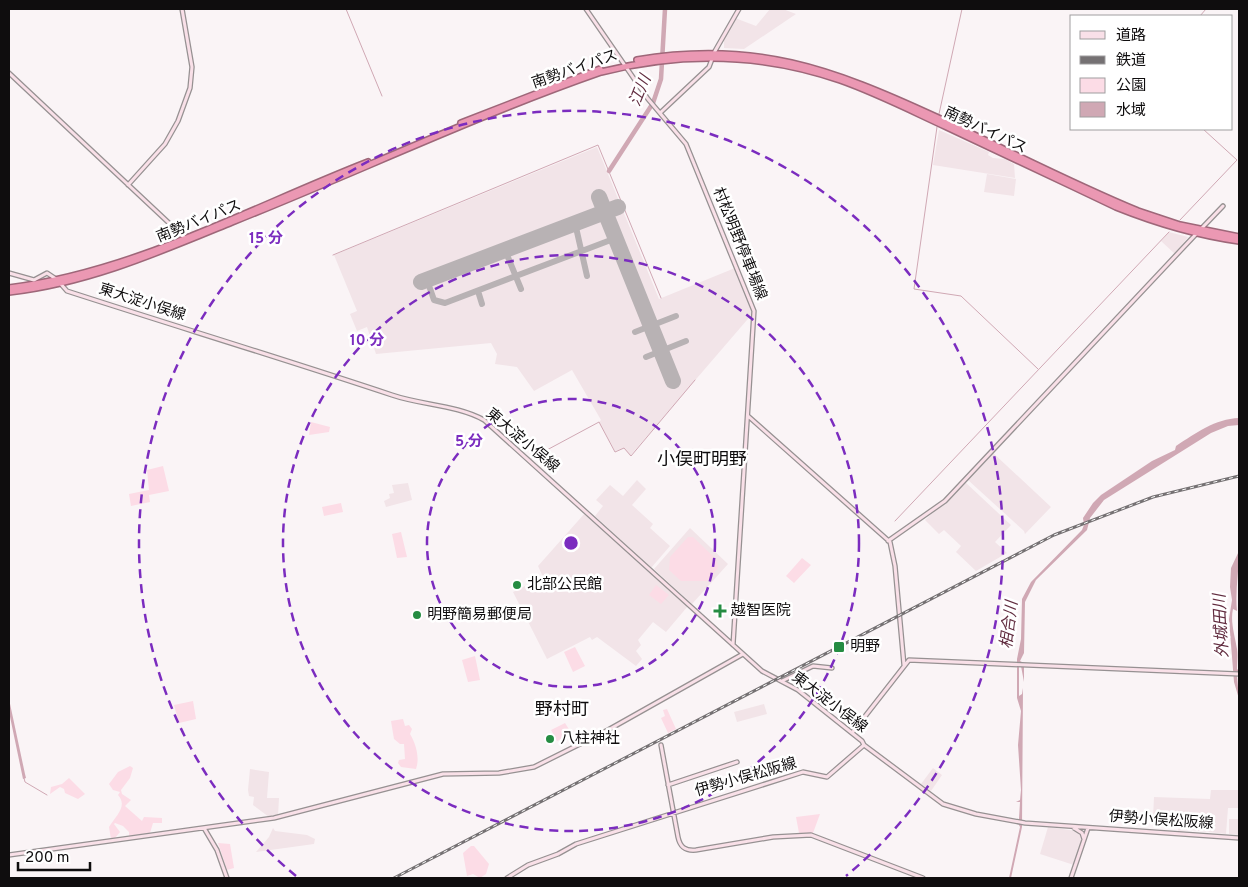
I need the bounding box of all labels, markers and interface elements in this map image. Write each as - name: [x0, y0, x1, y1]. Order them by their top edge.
- legend: [1070, 15, 1233, 130]
- text: 道路: [1116, 27, 1146, 46]
- street label: 南勢バイパス: [529, 46, 621, 94]
- text: 鉄道: [1116, 52, 1146, 71]
- water label: 江川: [626, 71, 657, 110]
- text: 公園: [1116, 77, 1146, 96]
- text: 水域: [1116, 102, 1146, 121]
- street label: 南勢バイパス: [940, 103, 1030, 159]
- street label: 村松明野停車場線: [708, 184, 771, 303]
- street label: 南勢バイパス: [154, 196, 244, 248]
- text: 15 分: [249, 230, 283, 249]
- street label: 東大淀小俣線: [96, 280, 188, 326]
- text: 10 分: [350, 332, 384, 351]
- street label: 東大淀小俣線: [481, 405, 563, 477]
- text: 5 分: [455, 433, 483, 452]
- district label: 小俣町明野: [657, 449, 747, 472]
- centre of rings: [562, 534, 580, 552]
- place label: 北部公民館: [527, 575, 602, 595]
- marker: 北部公民館: [511, 579, 523, 591]
- water label: 外城田川: [1210, 592, 1234, 658]
- water label: 相合川: [997, 598, 1023, 650]
- place label: 越智医院: [730, 602, 791, 621]
- marker: 越智医院: [713, 604, 727, 618]
- place label: 明野簡易郵便局: [427, 606, 532, 625]
- marker: 明野簡易郵便局: [411, 609, 423, 621]
- place label: 明野: [850, 638, 880, 657]
- marker: 明野: [832, 640, 846, 654]
- street label: 東大淀小俣線: [787, 668, 871, 738]
- district label: 野村町: [535, 699, 589, 722]
- place label: 八柱神社: [560, 729, 620, 749]
- marker: 八柱神社: [544, 733, 556, 745]
- street label: 伊勢小俣松阪線: [693, 754, 799, 802]
- street label: 伊勢小俣松阪線: [1108, 808, 1214, 834]
- scale bar: [18, 840, 90, 872]
- text: 200 m: [25, 849, 70, 868]

